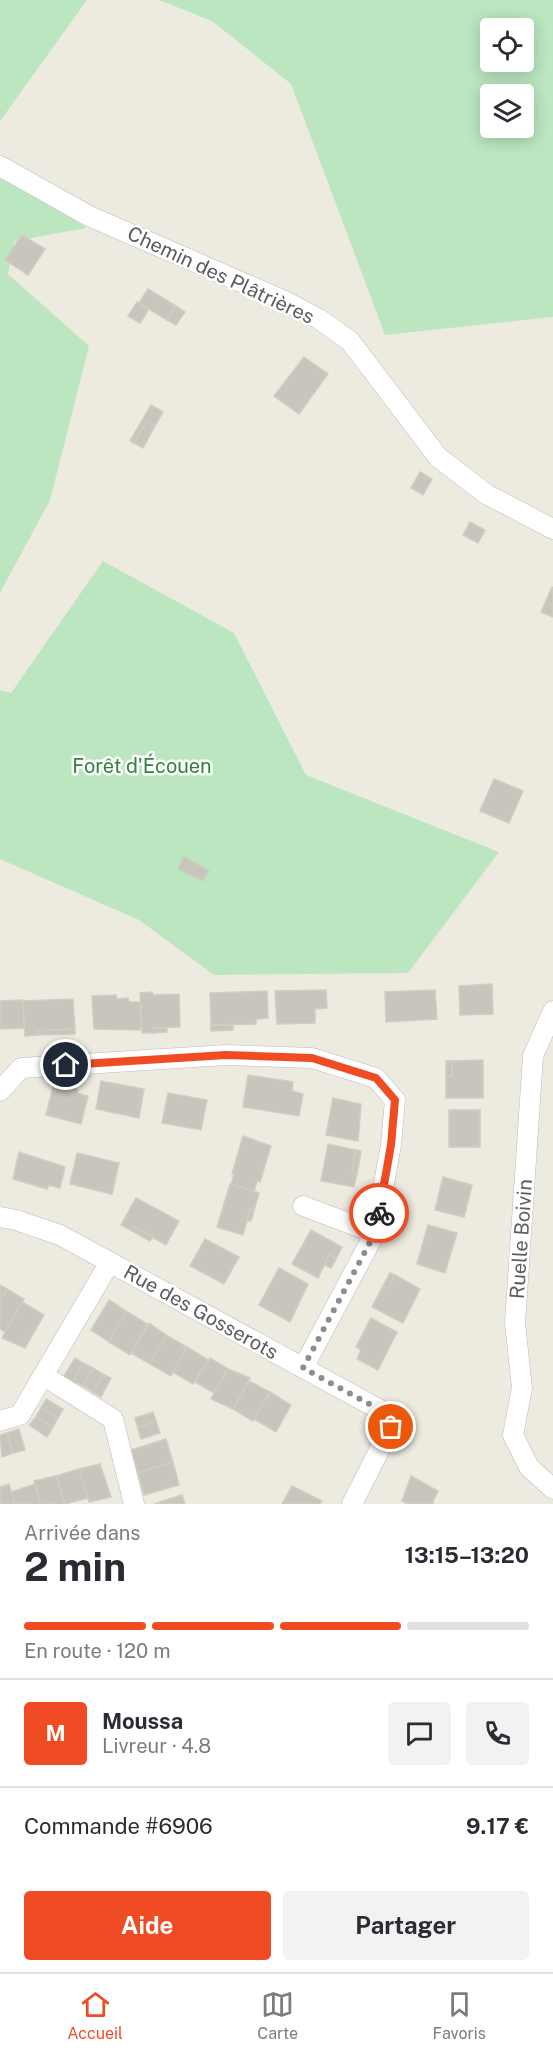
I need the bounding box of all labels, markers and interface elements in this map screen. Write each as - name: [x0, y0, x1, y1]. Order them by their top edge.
- map controls: [480, 18, 534, 138]
- button: locate: [480, 18, 534, 72]
- button: layers: [480, 84, 534, 138]
- street label: Chemin des Plâtrières: [124, 221, 318, 329]
- park label: Forêt d'Écouen: [72, 753, 212, 778]
- pin: [40, 1039, 91, 1090]
- icon: home: [49, 1048, 82, 1081]
- street label: Ruelle Boivin: [505, 1178, 537, 1300]
- courier: [349, 1183, 409, 1243]
- icon: bike: [363, 1197, 396, 1230]
- street label: Rue des Gosserots: [120, 1260, 282, 1364]
- pin: [365, 1401, 416, 1452]
- icon: bag: [374, 1410, 407, 1443]
- text: Arrivée dans: [24, 1521, 140, 1545]
- text: 13:15–13:20: [405, 1542, 529, 1568]
- text: 2 min: [24, 1544, 126, 1590]
- text: En route · 120 m: [24, 1639, 170, 1663]
- button: chat: [388, 1702, 451, 1765]
- button: phone: [466, 1702, 529, 1765]
- text: Moussa: [102, 1708, 183, 1734]
- text: M: [45, 1720, 66, 1746]
- text: Livreur · 4.8: [102, 1734, 211, 1758]
- text: Commande #6906: [24, 1813, 213, 1839]
- text: 9.17 €: [466, 1813, 529, 1839]
- button: Aide: [24, 1891, 271, 1960]
- button: Partager: [283, 1891, 529, 1960]
- tab: Accueil: [67, 1988, 123, 2043]
- tab: Carte: [257, 1988, 298, 2043]
- tab: Favoris: [433, 1988, 486, 2043]

